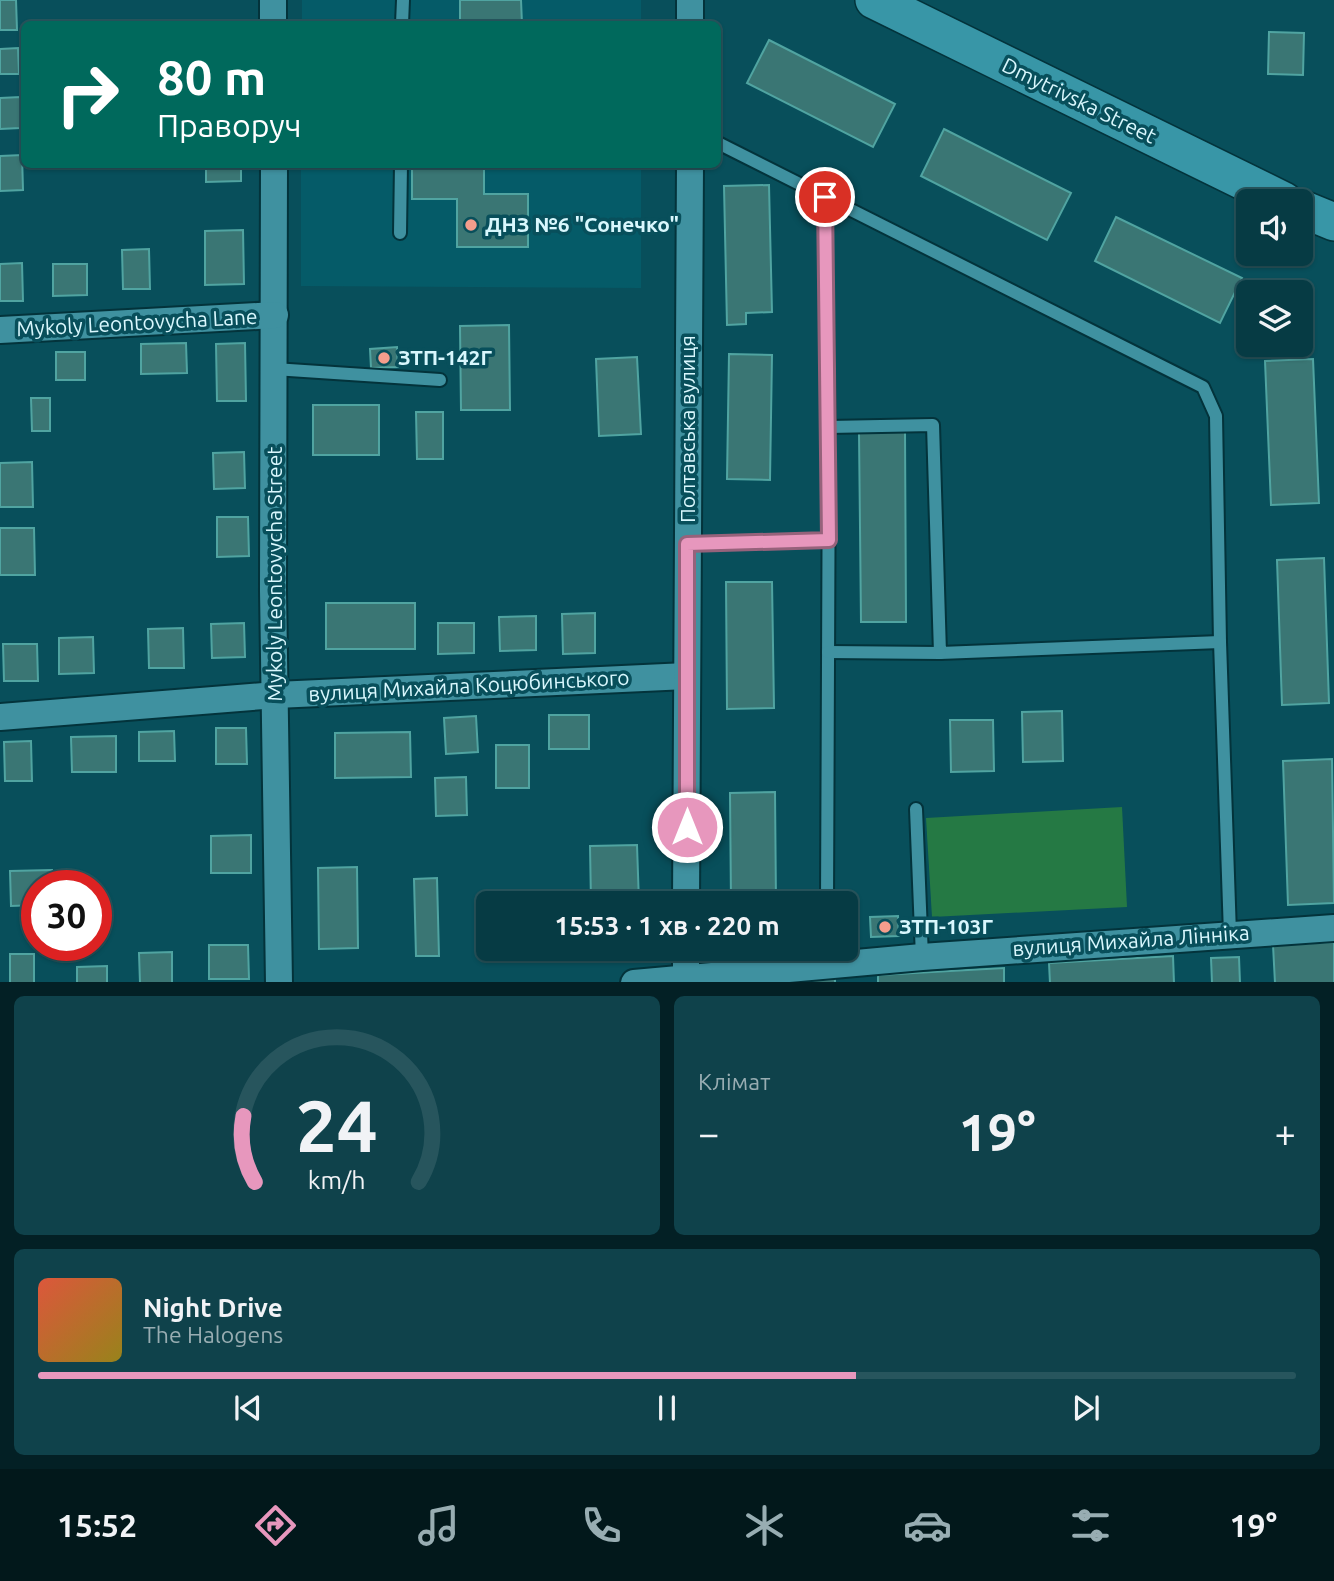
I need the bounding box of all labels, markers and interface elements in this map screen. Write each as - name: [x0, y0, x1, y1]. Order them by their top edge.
- icon: right: [42, 49, 133, 140]
- text: 80 m: [157, 49, 266, 104]
- street label: Dmytrivska Street: [998, 52, 1160, 148]
- text: Праворуч: [157, 107, 302, 143]
- pin: [795, 167, 855, 227]
- icon: arrive: [806, 178, 844, 216]
- map controls: [1236, 189, 1313, 357]
- button: sound: [1236, 189, 1313, 266]
- place label: ДНЗ №6 "Сонечко": [485, 212, 679, 236]
- marker: ДНЗ №6 "Сонечко": [463, 217, 479, 233]
- button: layers: [1236, 280, 1313, 357]
- street label: Mykoly Leontovycha Lane: [16, 304, 258, 340]
- street label: Полтавська вулиця: [675, 335, 699, 523]
- place label: ЗТП-142Г: [398, 345, 492, 369]
- marker: ЗТП-142Г: [376, 350, 392, 366]
- street label: Mykoly Leontovycha Street: [262, 447, 286, 701]
- street label: вулиця Михайла Коцюбинського: [308, 665, 630, 705]
- position arrow: [650, 790, 724, 864]
- speed limit sign: 30: [21, 870, 112, 961]
- text: 15:53 · 1 хв · 220 m: [554, 911, 780, 940]
- place label: ЗТП-103Г: [899, 914, 993, 938]
- marker: ЗТП-103Г: [877, 919, 893, 935]
- street label: вулиця Михайла Лінніка: [1012, 920, 1250, 960]
- text: Клімат: [698, 1069, 770, 1094]
- text: 24: [296, 1084, 378, 1166]
- text: 19°: [958, 1103, 1036, 1161]
- text: −: [698, 1112, 719, 1154]
- text: +: [1275, 1112, 1296, 1154]
- text: km/h: [308, 1165, 366, 1193]
- text: Night Drive: [143, 1293, 283, 1322]
- text: The Halogens: [143, 1322, 283, 1347]
- icon: previous: [229, 1389, 267, 1427]
- icon: pause: [648, 1389, 686, 1427]
- icon: next: [1067, 1389, 1105, 1427]
- icon: directions: [251, 1501, 300, 1550]
- icon: music: [414, 1501, 463, 1550]
- icon: phone: [577, 1501, 626, 1550]
- icon: climate: [740, 1501, 789, 1550]
- icon: car: [903, 1501, 952, 1550]
- icon: filters: [1066, 1501, 1115, 1550]
- text: 15:52: [57, 1507, 137, 1543]
- text: 19°: [1230, 1507, 1277, 1543]

